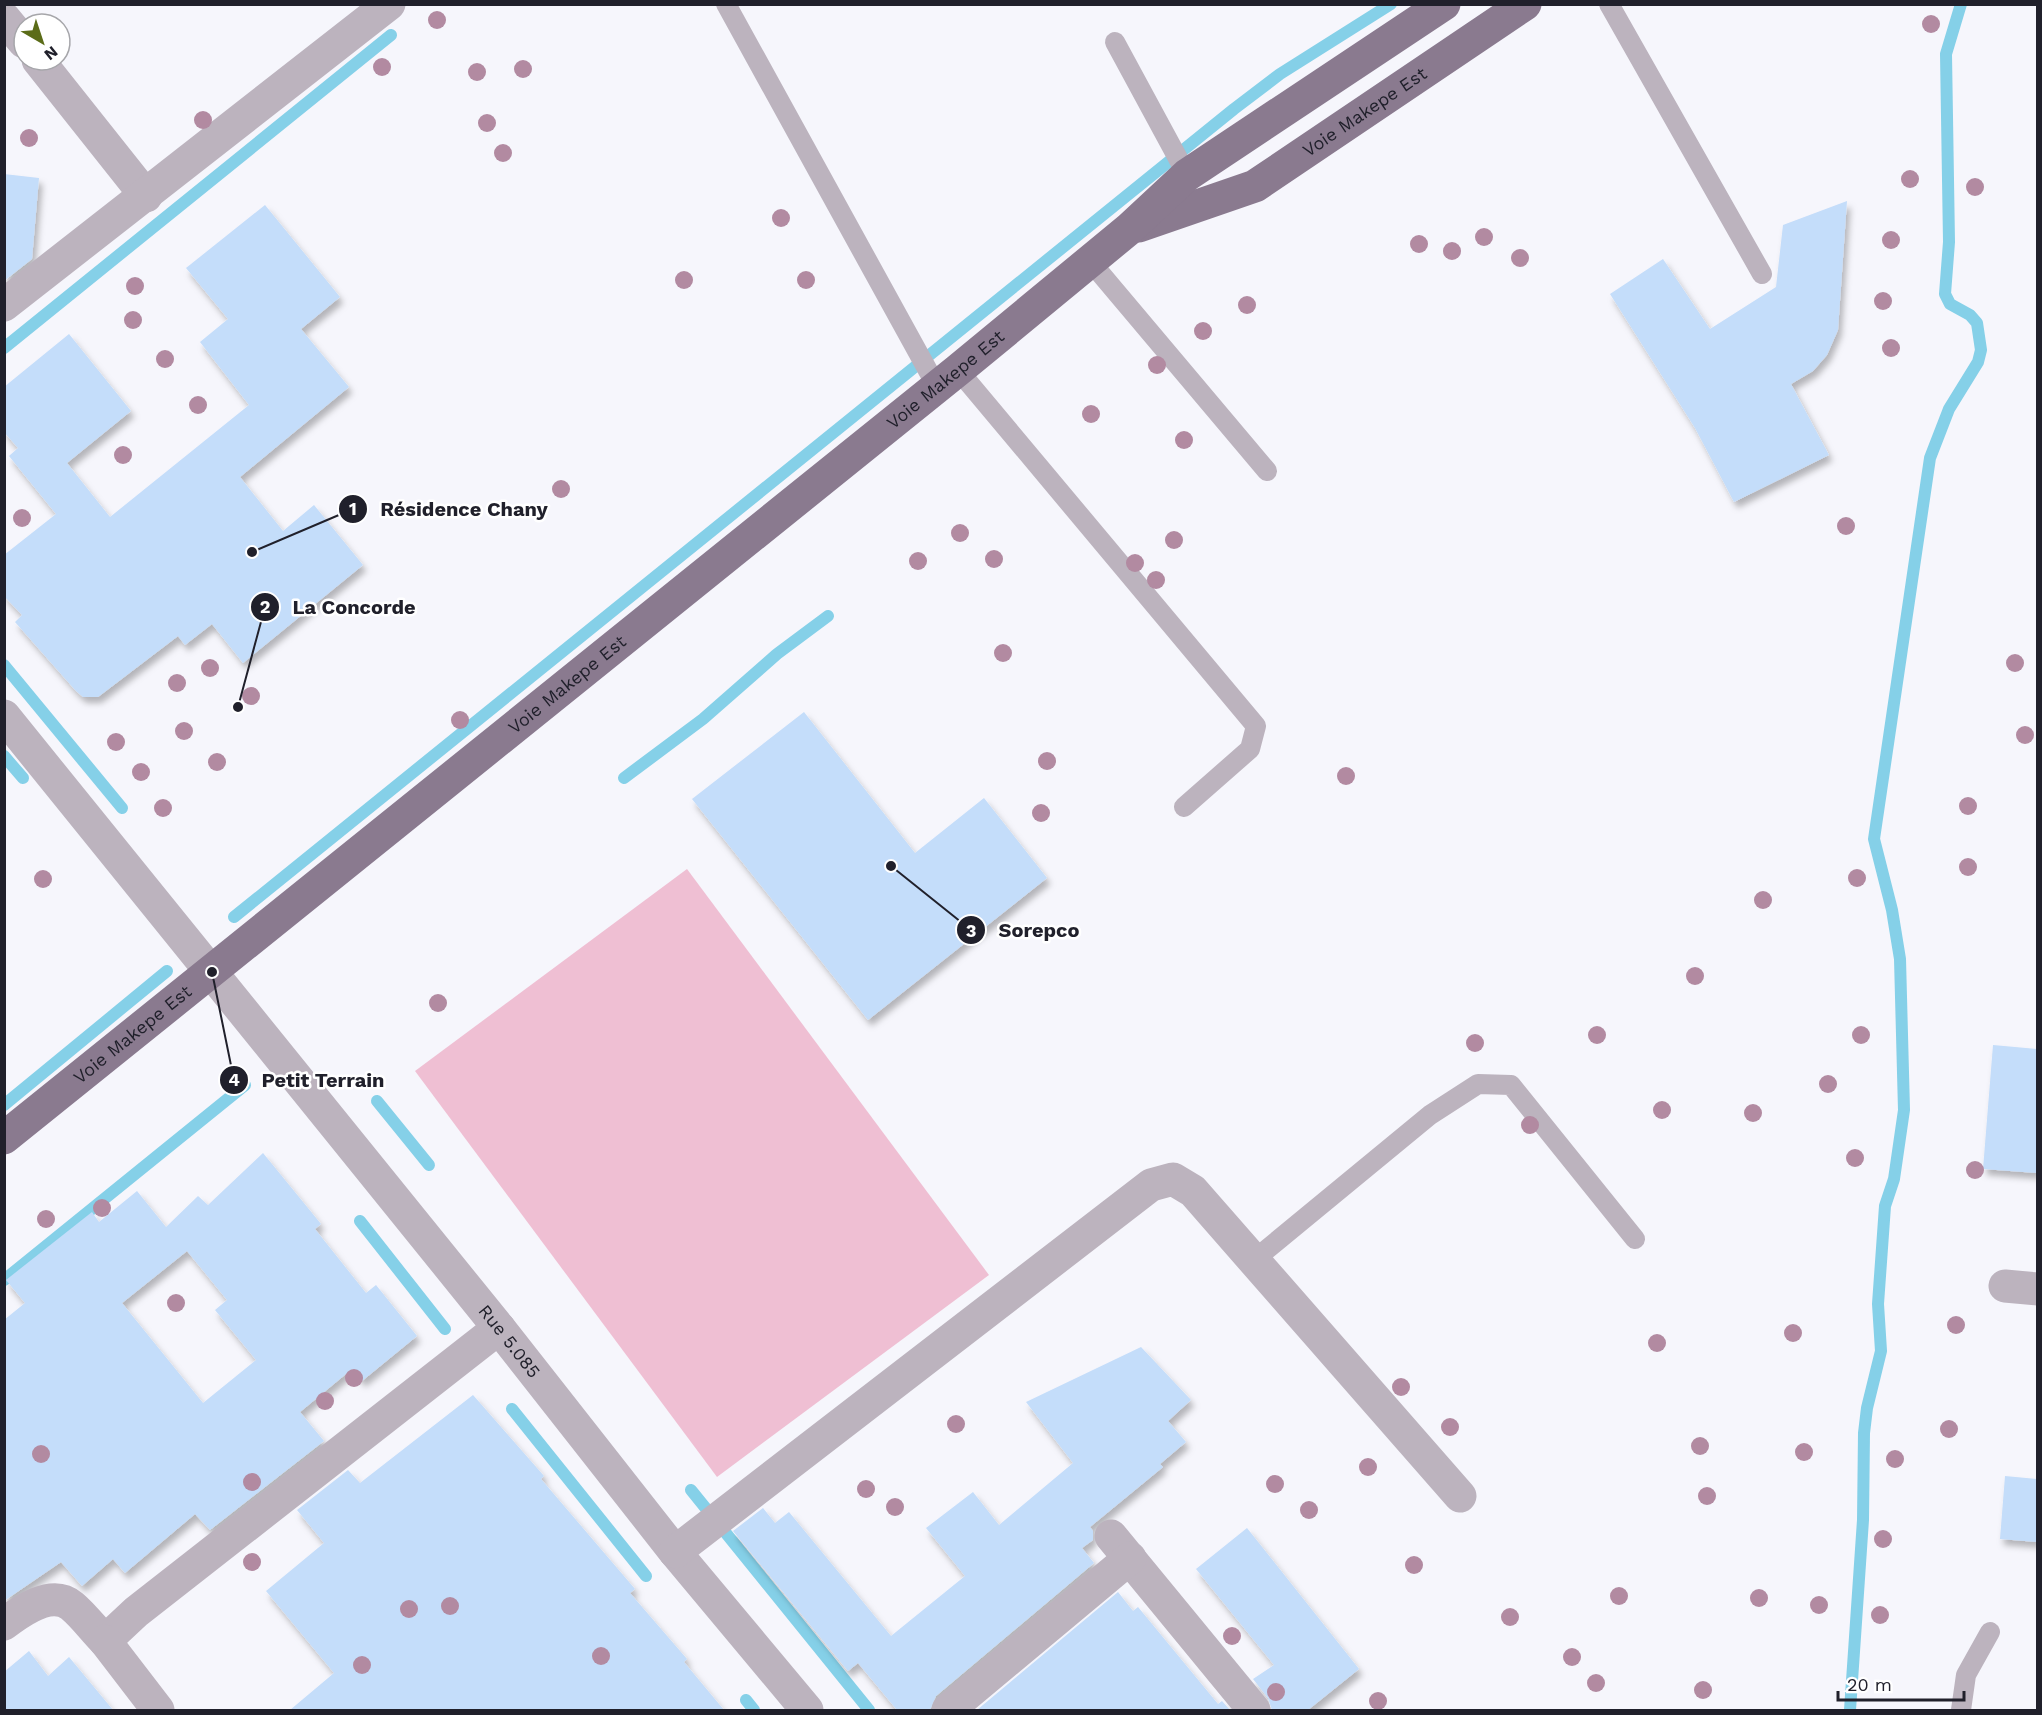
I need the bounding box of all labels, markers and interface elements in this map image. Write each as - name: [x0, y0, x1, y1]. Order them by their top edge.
- north arrow: [12, 12, 72, 72]
- text: N: [41, 42, 62, 64]
- street label: Voie Makepe Est: [1298, 62, 1431, 161]
- street label: Voie Makepe Est: [882, 325, 1009, 433]
- callout: Résidence Chany: [338, 490, 560, 528]
- text: Résidence Chany: [380, 497, 549, 521]
- text: 1: [349, 498, 357, 519]
- callout: La Concorde: [250, 588, 427, 626]
- text: La Concorde: [292, 595, 416, 619]
- text: 2: [260, 596, 270, 617]
- street label: Voie Makepe Est: [504, 630, 630, 738]
- callout: Sorepco: [956, 911, 1091, 949]
- text: Sorepco: [999, 918, 1079, 942]
- text: 3: [966, 920, 976, 941]
- street label: Voie Makepe Est: [69, 980, 196, 1088]
- callout: Petit Terrain: [219, 1061, 397, 1099]
- text: Petit Terrain: [262, 1068, 384, 1092]
- text: 4: [228, 1069, 240, 1090]
- street label: Rue 5.085: [474, 1300, 545, 1382]
- scale bar: [1838, 1664, 1964, 1702]
- text: 20 m: [1847, 1674, 1892, 1695]

